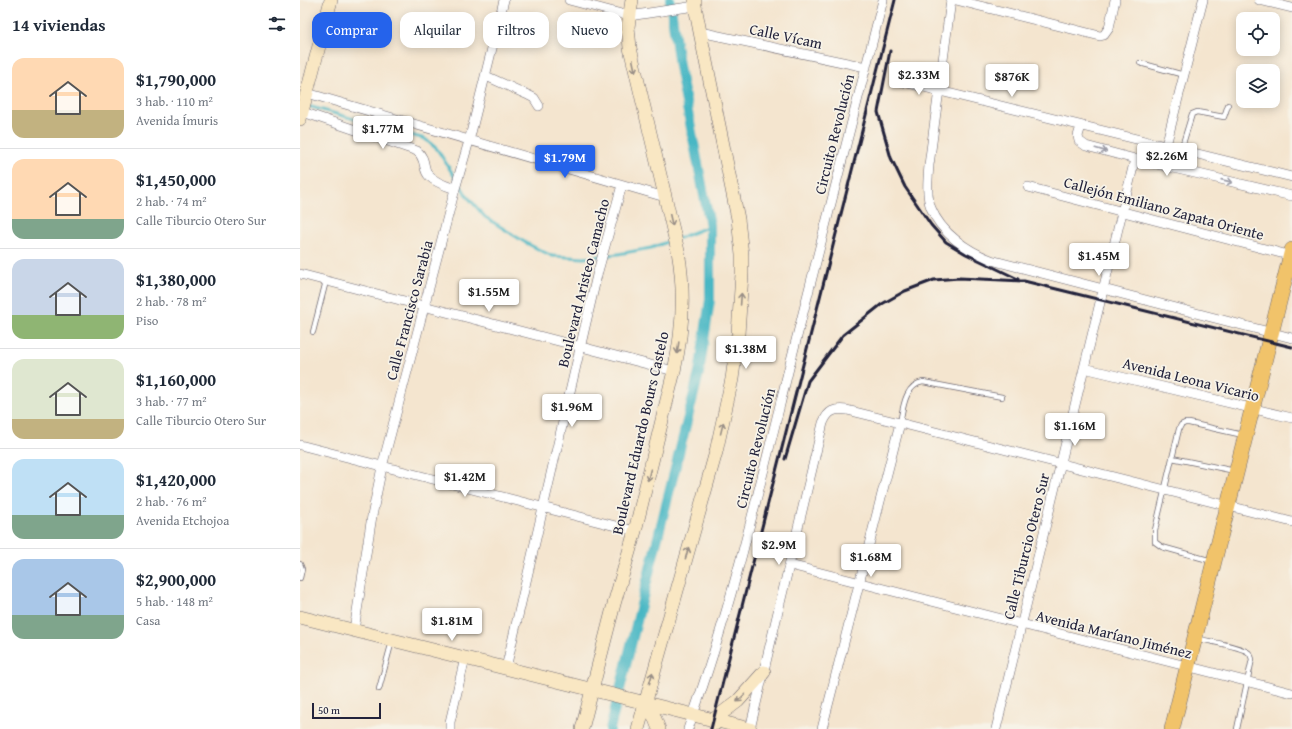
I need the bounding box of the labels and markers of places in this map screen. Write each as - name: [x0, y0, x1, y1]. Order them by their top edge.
- pin: $2.33M: [886, 62, 952, 96]
- pin: $876K: [984, 64, 1040, 98]
- pin: $1.77M: [350, 116, 416, 150]
- pin: $2.26M: [1134, 143, 1200, 177]
- pin: $1.79M: [532, 145, 598, 179]
- pin: $1.45M: [1066, 243, 1132, 277]
- pin: $1.55M: [456, 279, 522, 313]
- pin: $1.38M: [713, 336, 779, 370]
- pin: $1.96M: [539, 394, 605, 428]
- pin: $1.16M: [1042, 413, 1108, 447]
- pin: $1.42M: [432, 464, 498, 498]
- pin: $2.9M: [751, 532, 807, 566]
- pin: $1.68M: [838, 544, 904, 578]
- pin: $1.81M: [419, 608, 485, 642]

